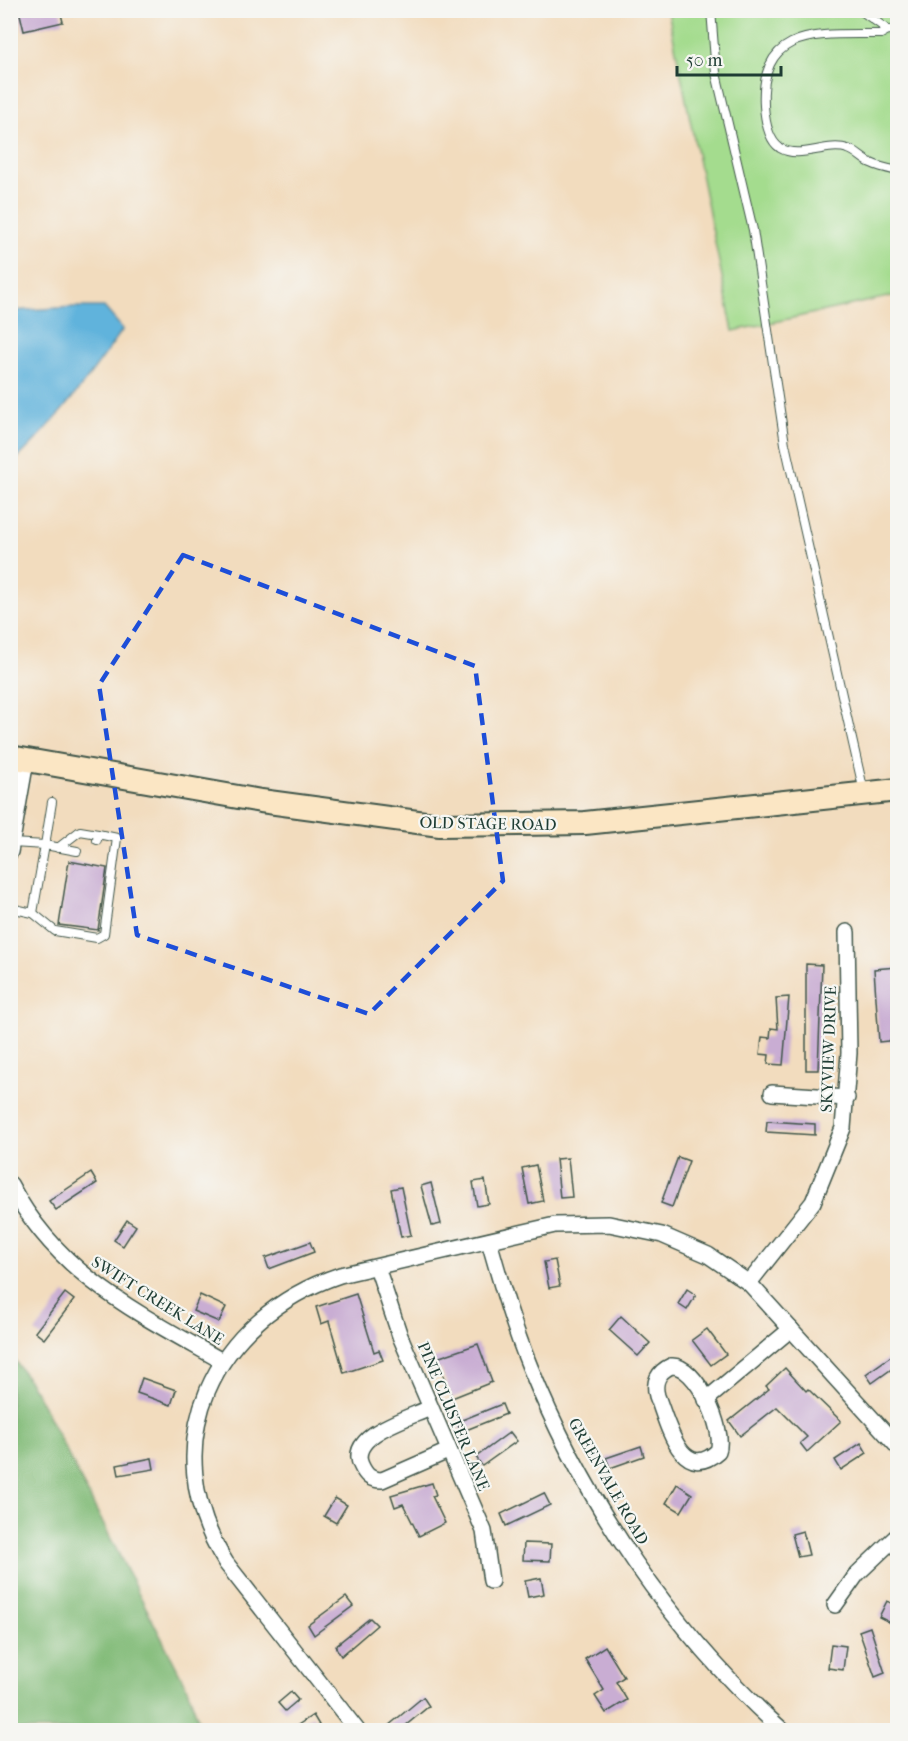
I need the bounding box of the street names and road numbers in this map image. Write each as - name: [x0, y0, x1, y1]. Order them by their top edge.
- street label: OLD STAGE ROAD: [419, 813, 557, 834]
- street label: SKYVIEW DRIVE: [817, 985, 840, 1113]
- street label: SWIFT CREEK LANE: [88, 1252, 228, 1349]
- street label: PINE CLUSTER LANE: [414, 1339, 494, 1494]
- street label: GREENVALE ROAD: [564, 1414, 653, 1548]

